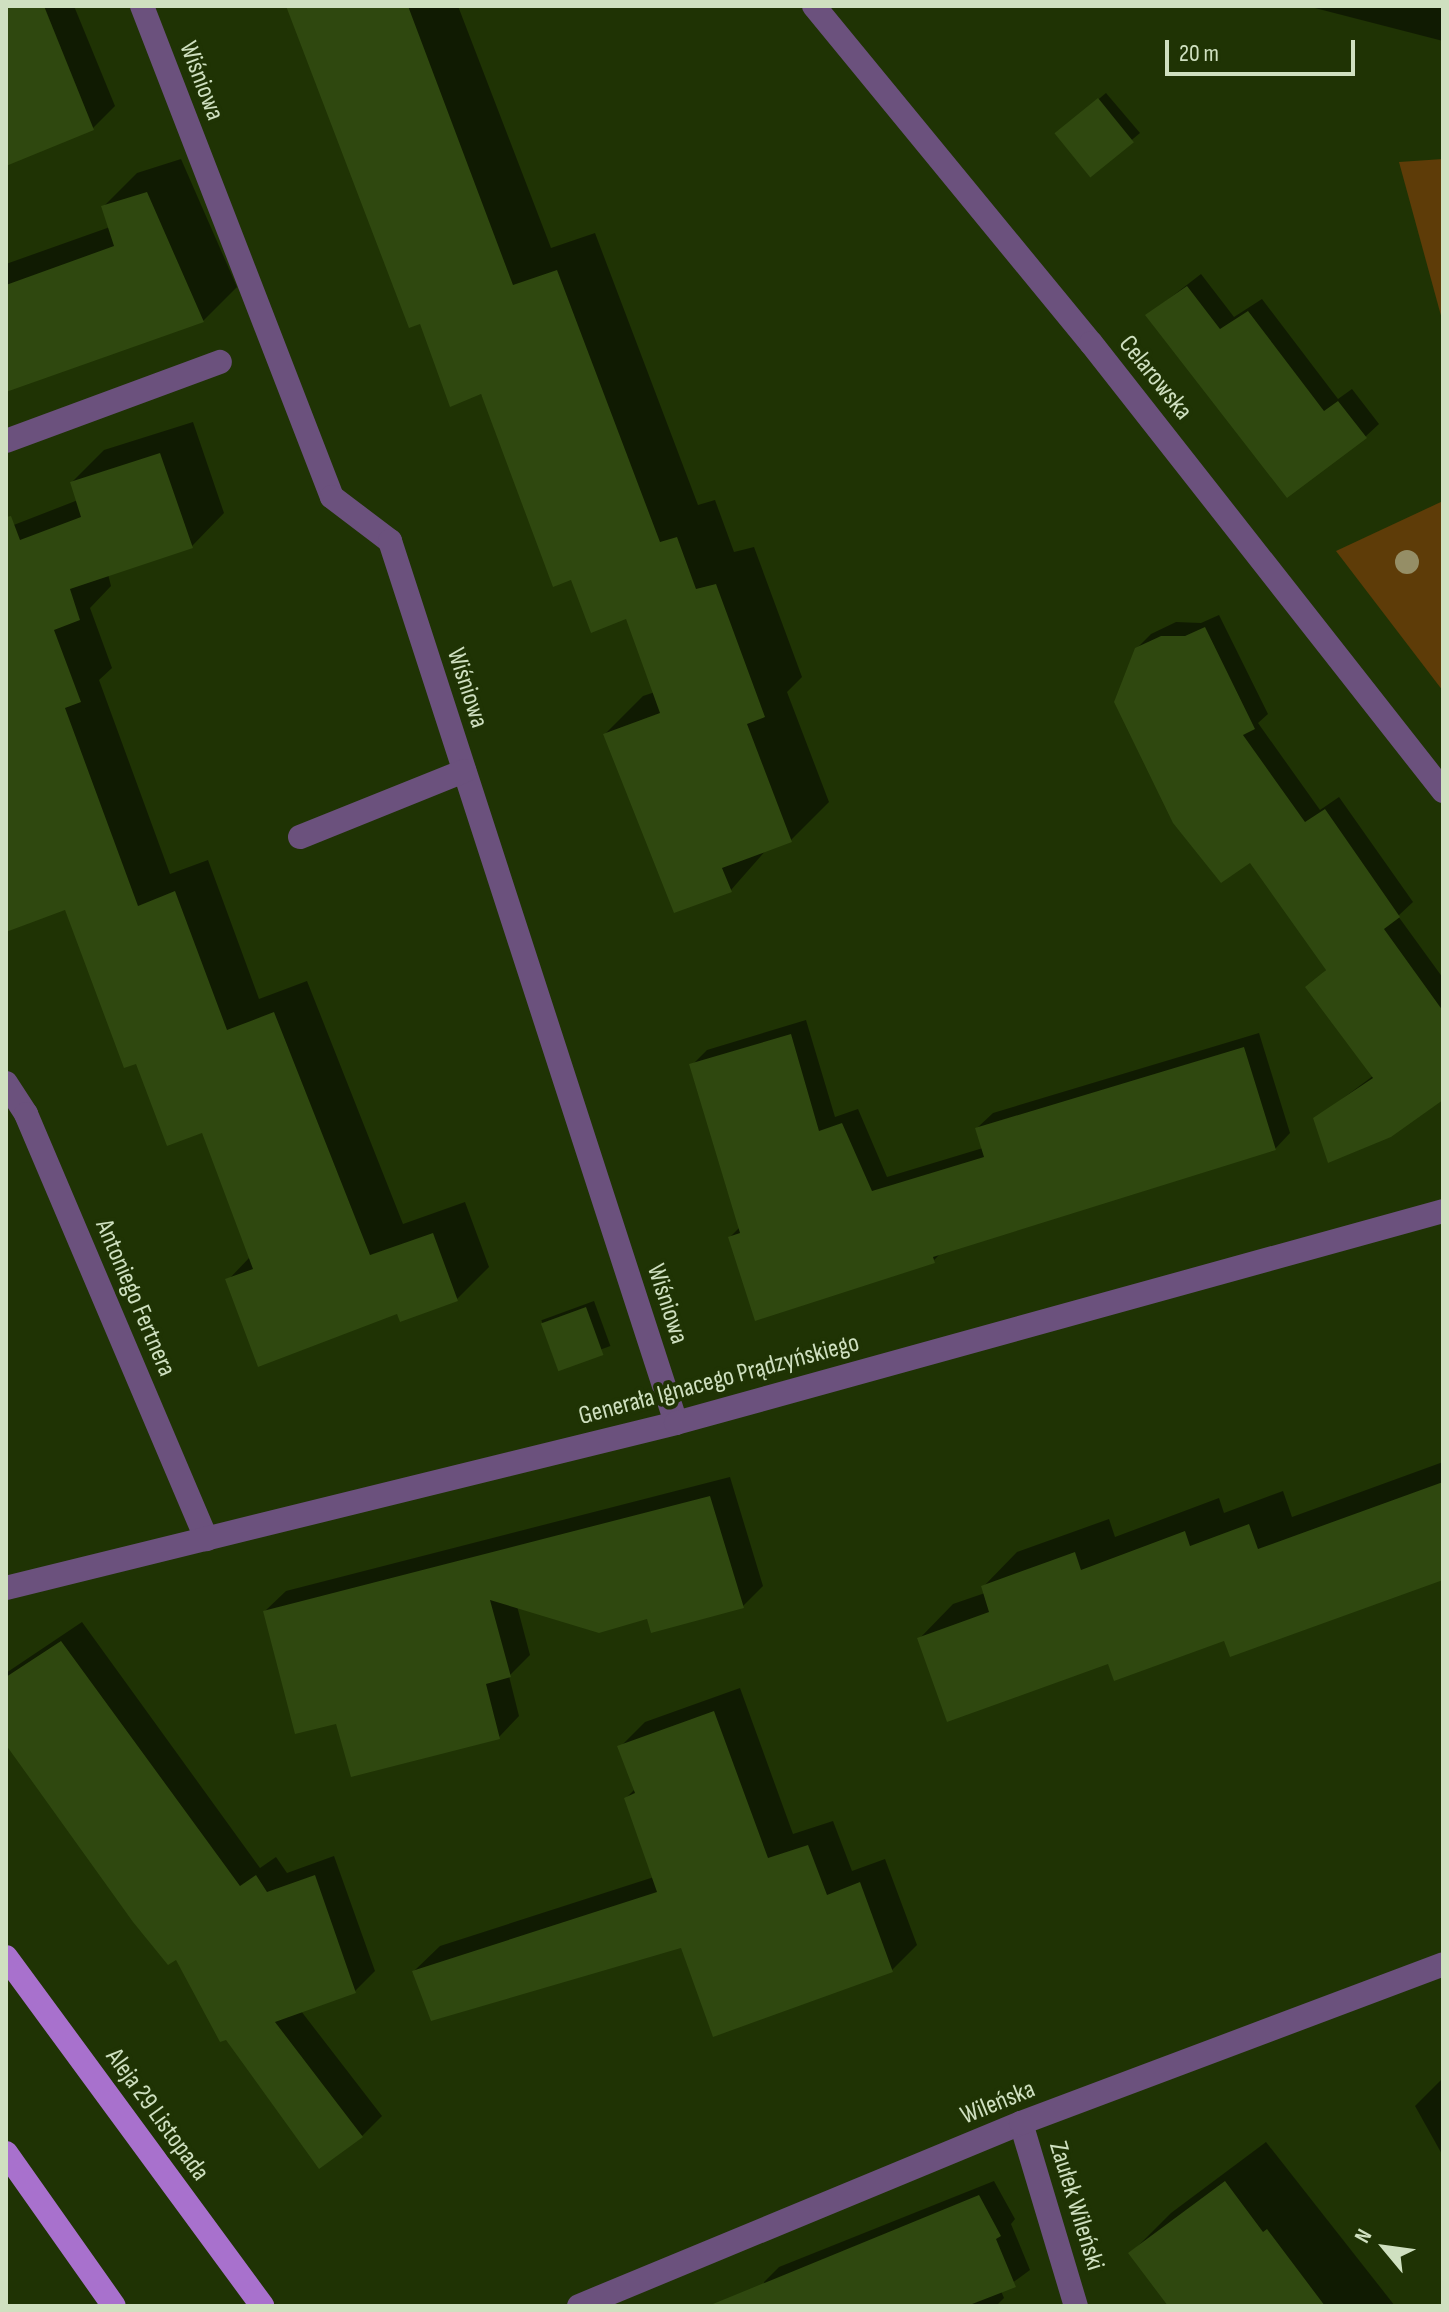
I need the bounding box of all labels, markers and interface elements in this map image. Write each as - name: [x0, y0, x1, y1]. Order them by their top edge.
- scale bar: [1169, 24, 1359, 74]
- street label: Wiśniowa: [172, 37, 230, 125]
- text: 20 m: [1179, 39, 1219, 68]
- street label: Celarowska: [1112, 330, 1198, 426]
- street label: Wiśniowa: [439, 644, 495, 732]
- street label: Antoniego Fertnera: [88, 1215, 182, 1381]
- street label: Wiśniowa: [639, 1260, 695, 1348]
- street label: Generała Ignacego Prądzyńskiego: [575, 1328, 863, 1432]
- street label: Aleja 29 Listopada: [99, 2043, 215, 2187]
- street label: Wileńska: [956, 2074, 1040, 2132]
- street label: Zaułek Wileński: [1042, 2138, 1110, 2274]
- north arrow: [1345, 2208, 1425, 2288]
- text: N: [1349, 2224, 1378, 2248]

